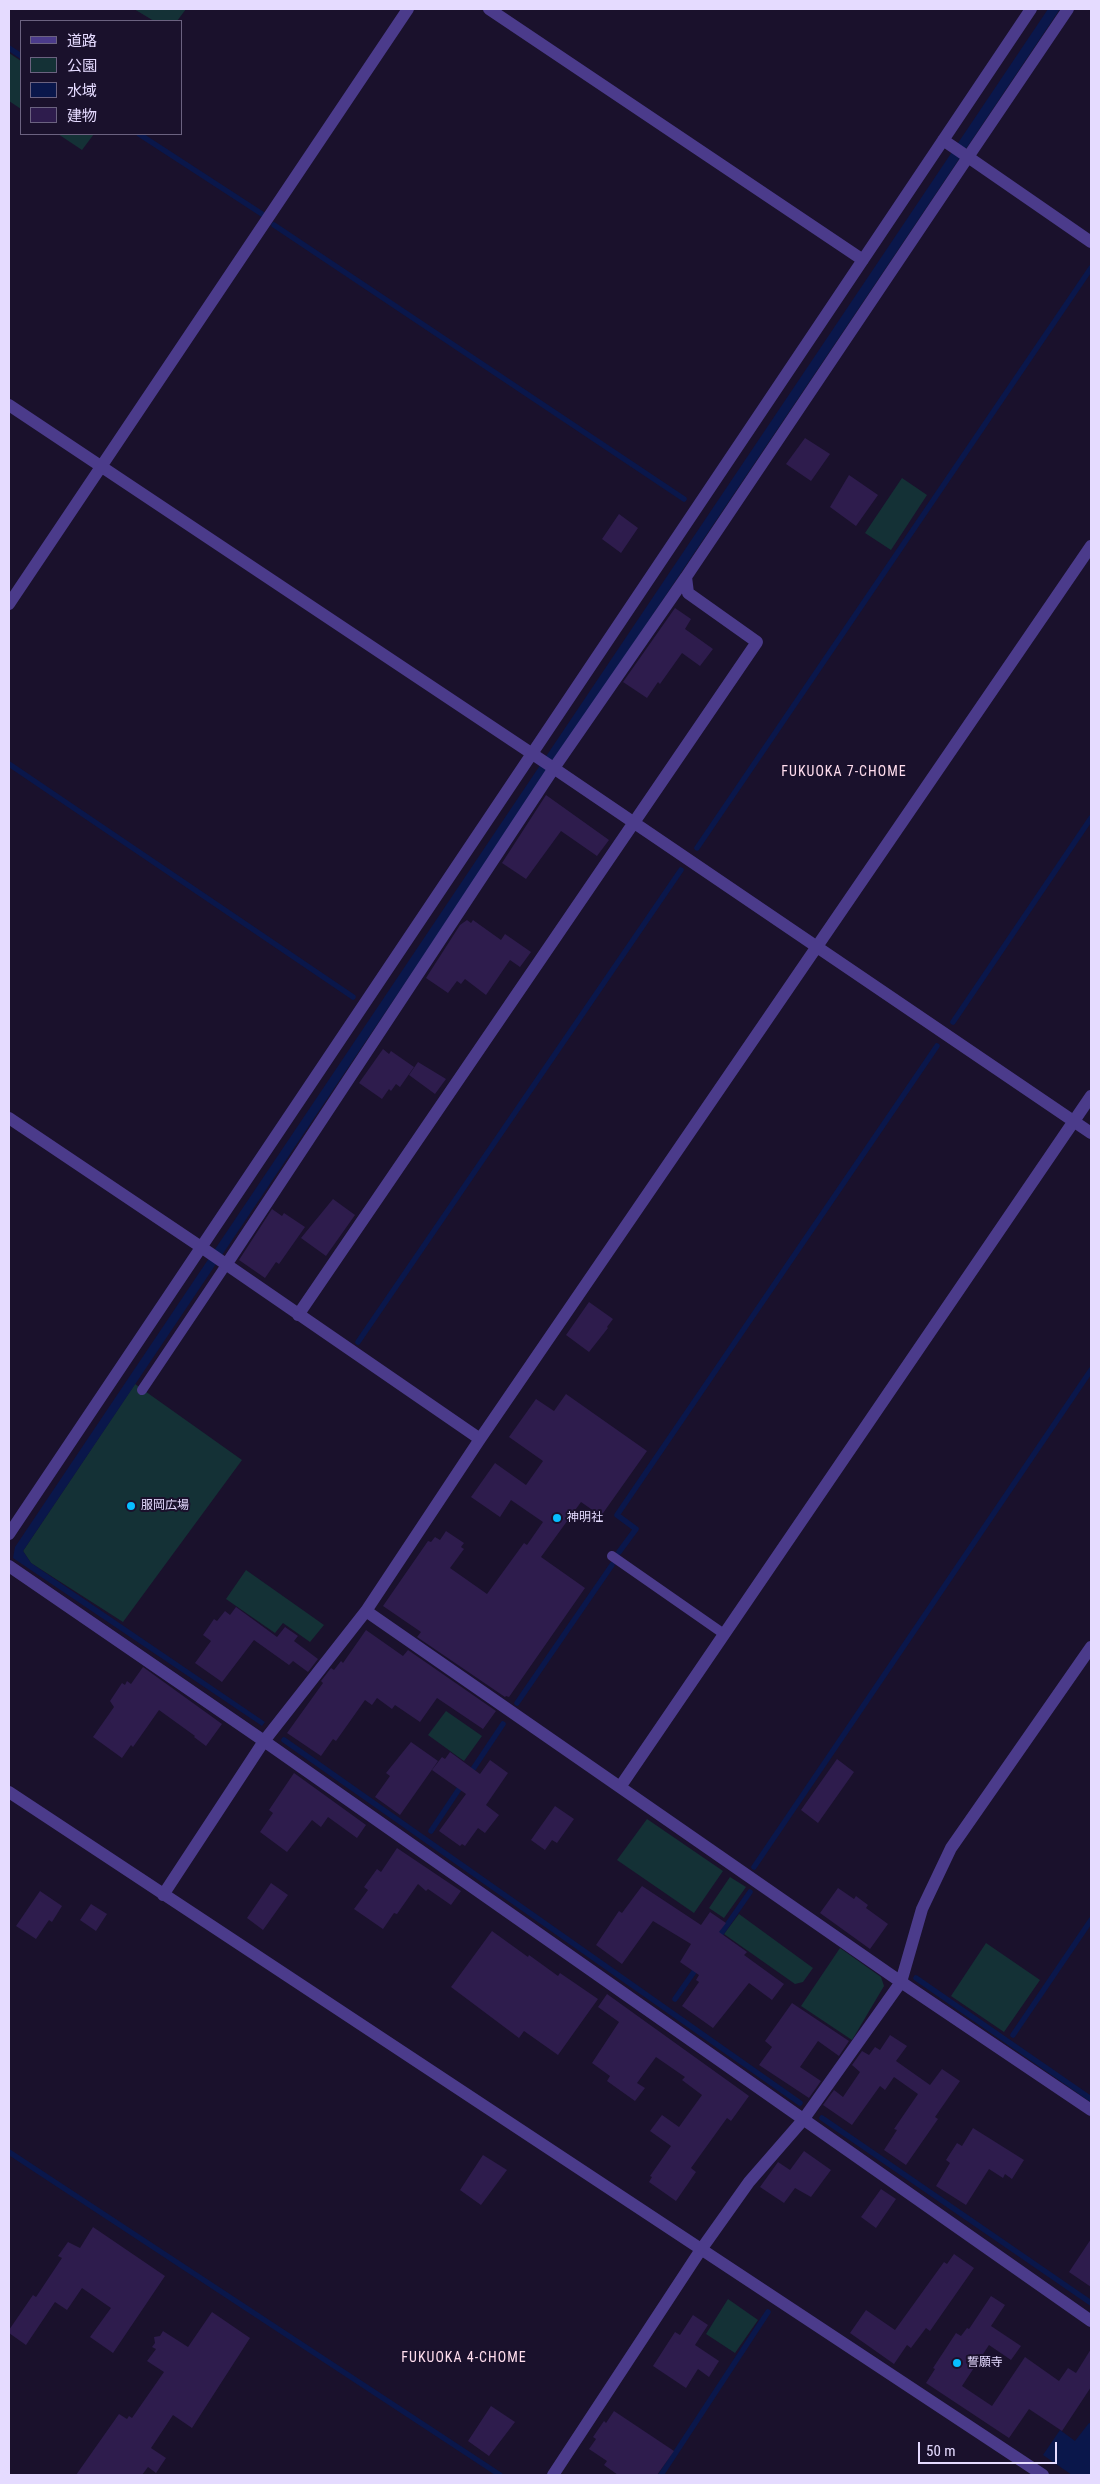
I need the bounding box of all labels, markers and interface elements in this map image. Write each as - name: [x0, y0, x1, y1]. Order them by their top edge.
- legend: [20, 20, 182, 135]
- text: 道路: [67, 32, 97, 50]
- text: 公園: [67, 57, 97, 75]
- text: 水域: [67, 82, 97, 100]
- text: 建物: [67, 107, 97, 125]
- district label: FUKUOKA 7-CHOME: [779, 764, 909, 780]
- place label: 服岡広場: [141, 1499, 189, 1513]
- marker: 服岡広場: [125, 1500, 137, 1512]
- place label: 神明社: [567, 1511, 603, 1525]
- marker: 神明社: [551, 1512, 563, 1524]
- district label: FUKUOKA 4-CHOME: [399, 2350, 529, 2366]
- place label: 誓願寺: [967, 2356, 1003, 2370]
- marker: 誓願寺: [951, 2357, 963, 2369]
- scale bar: [920, 2432, 1059, 2464]
- text: 50 m: [926, 2442, 956, 2460]

